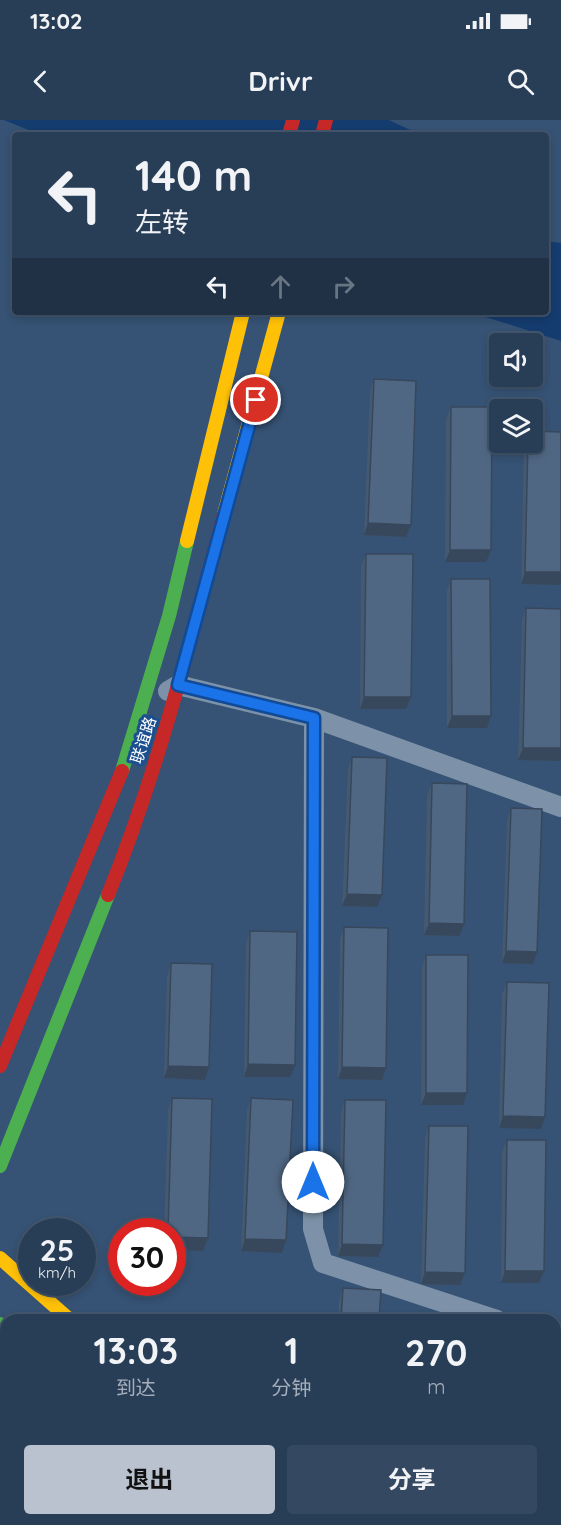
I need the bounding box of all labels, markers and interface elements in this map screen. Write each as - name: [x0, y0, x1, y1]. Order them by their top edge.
- text: 13:02: [30, 7, 82, 35]
- text: Drivr: [248, 64, 313, 98]
- icon: back: [24, 65, 57, 98]
- icon: search: [504, 65, 537, 98]
- text: 140 m: [135, 149, 252, 202]
- icon: left: [36, 156, 114, 234]
- text: 左转: [135, 205, 189, 239]
- icon: left: [201, 270, 234, 303]
- icon: ahead: [264, 270, 297, 303]
- icon: right: [327, 270, 360, 303]
- map controls: [489, 333, 543, 453]
- button: sound: [489, 333, 543, 387]
- pin: [230, 374, 281, 425]
- icon: arrive: [239, 383, 272, 416]
- button: layers: [489, 399, 543, 453]
- street label: 联谊路: [126, 714, 160, 766]
- position arrow: [281, 1150, 345, 1214]
- speed limit sign: 30: [108, 1218, 186, 1296]
- text: 25: [40, 1231, 74, 1269]
- text: km/h: [38, 1263, 76, 1282]
- text: 13:03: [94, 1328, 178, 1373]
- text: 1: [285, 1328, 299, 1373]
- text: 270: [405, 1330, 467, 1375]
- text: m: [427, 1374, 445, 1399]
- text: 到达: [116, 1375, 156, 1400]
- text: 分钟: [272, 1375, 312, 1400]
- button: 退出: [24, 1445, 275, 1514]
- button: 分享: [287, 1445, 537, 1514]

